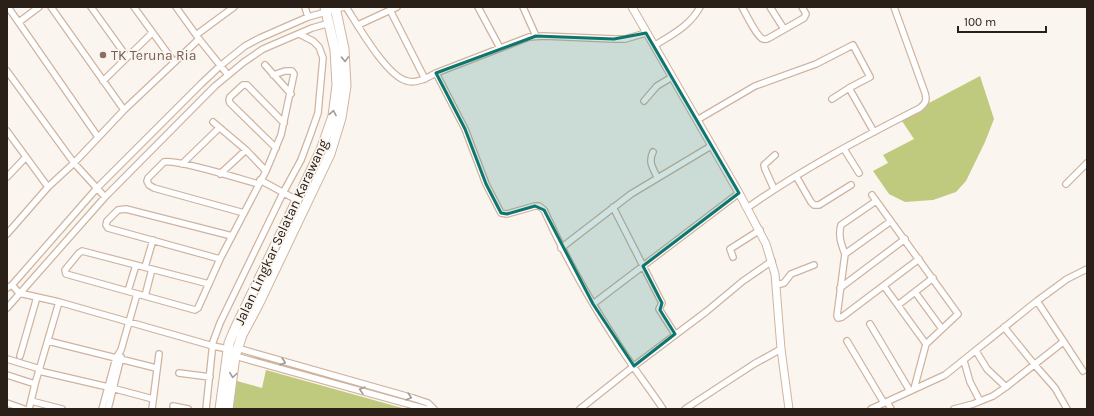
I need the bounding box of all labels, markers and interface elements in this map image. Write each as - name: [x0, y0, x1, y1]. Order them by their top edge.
- scale bar: [958, 8, 1046, 34]
- text: 100 m: [964, 15, 996, 29]
- place label: TK Teruna Ria: [111, 47, 196, 64]
- marker: TK Teruna Ria: [98, 50, 108, 60]
- one-way arrow: [341, 56, 349, 62]
- one-way arrow: [328, 110, 337, 117]
- street label: Jalan Lingkar Selatan Karawang: [231, 137, 332, 328]
- one-way arrow: [280, 357, 287, 366]
- one-way arrow: [228, 372, 237, 378]
- one-way arrow: [358, 386, 365, 395]
- one-way arrow: [405, 392, 412, 401]

